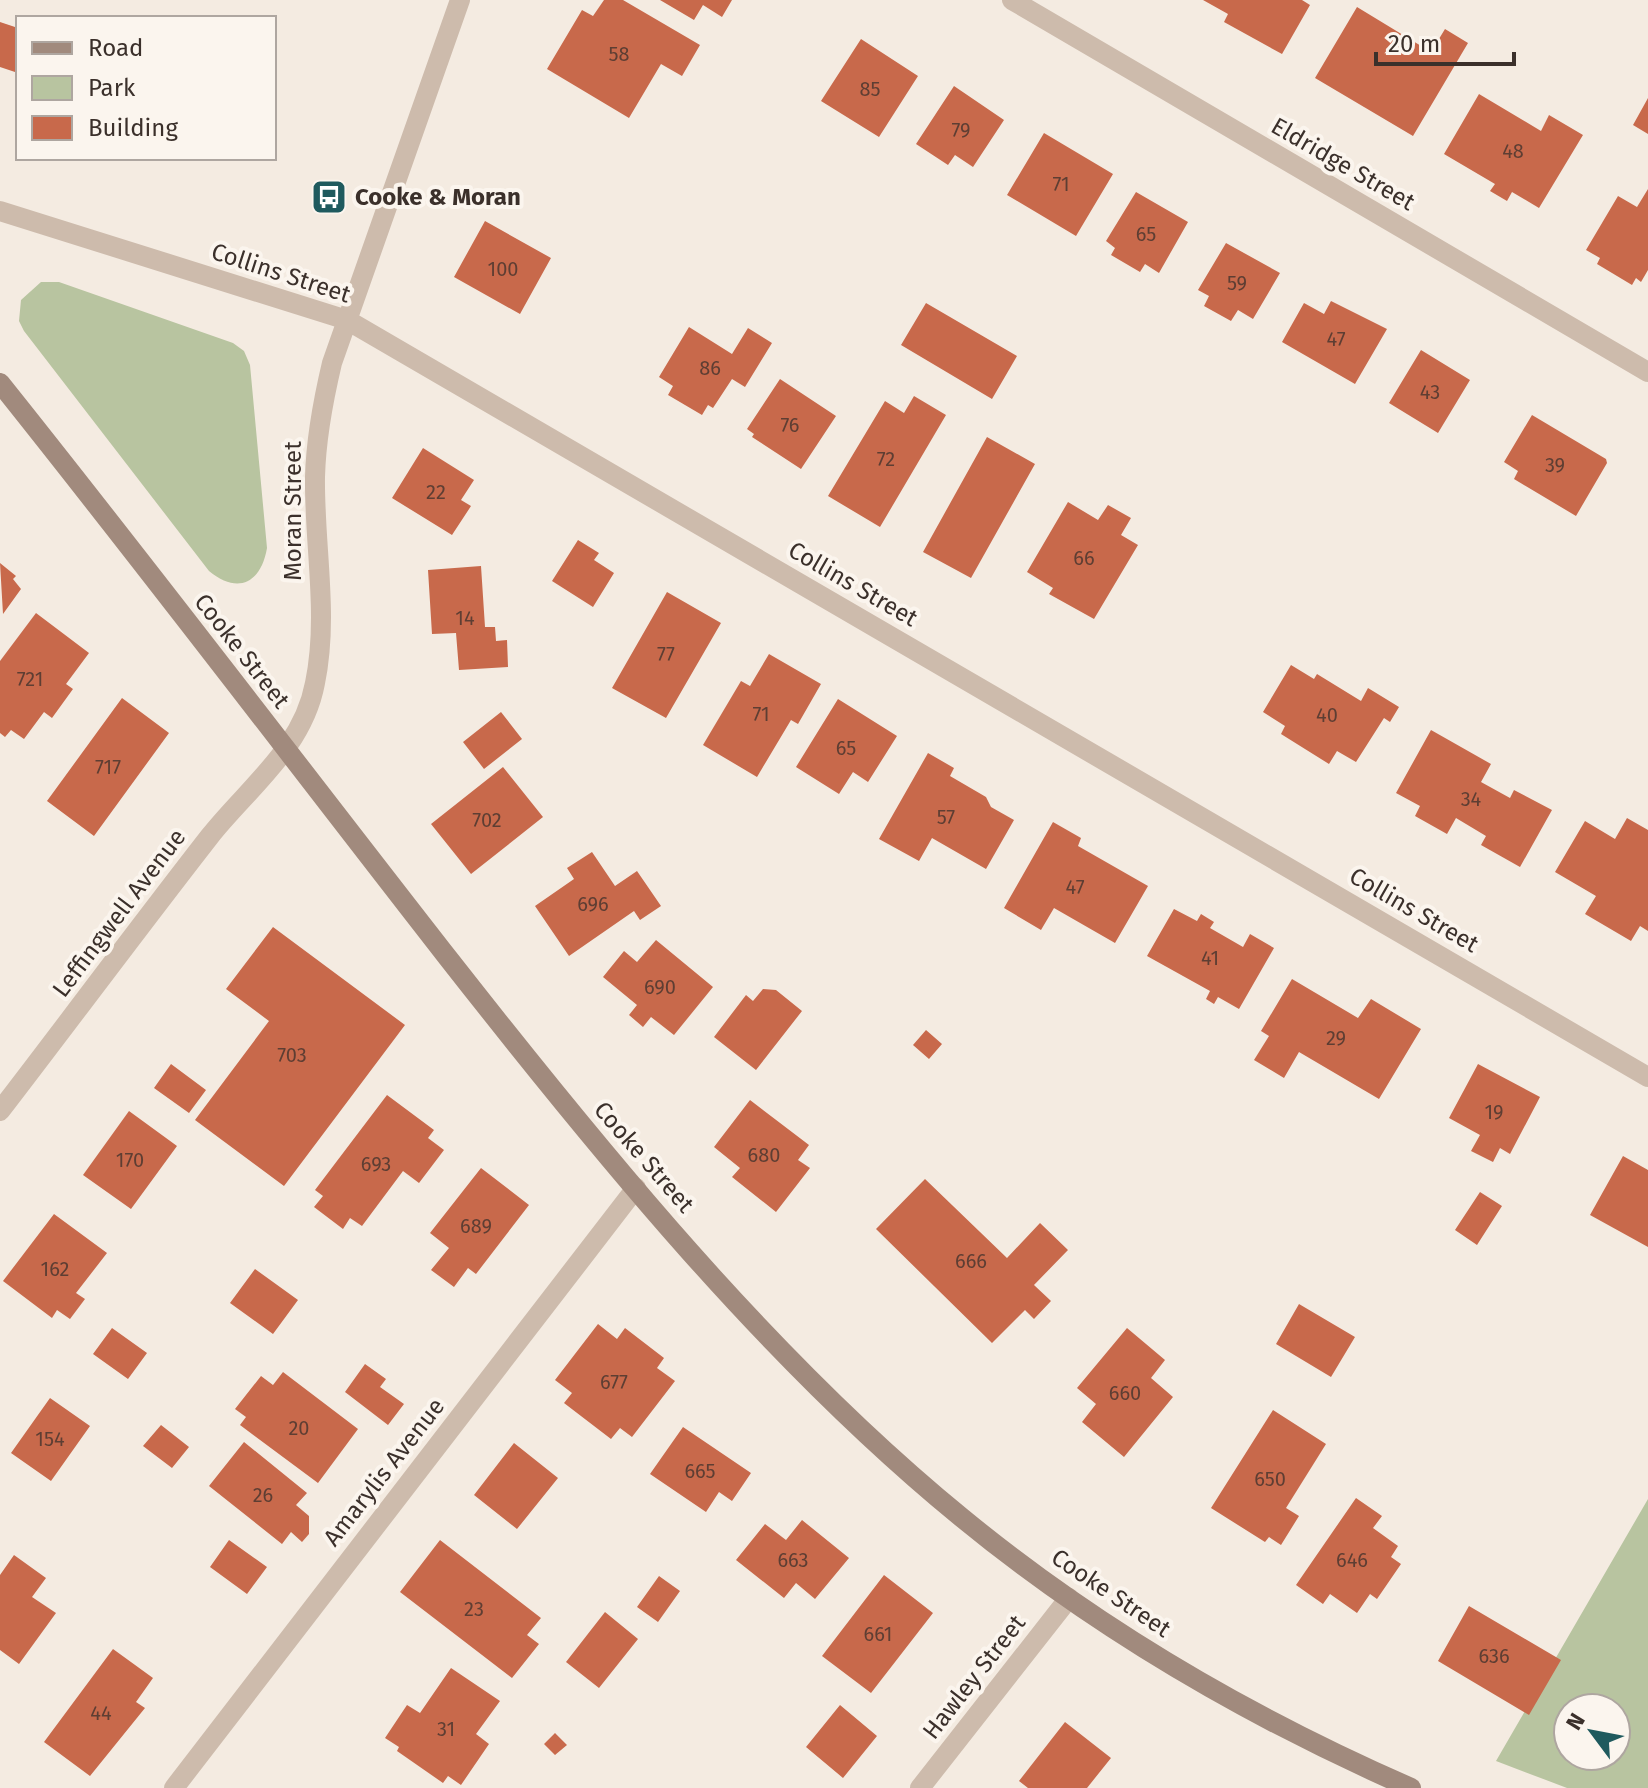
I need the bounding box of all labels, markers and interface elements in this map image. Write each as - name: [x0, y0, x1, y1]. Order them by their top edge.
- legend: [16, 16, 276, 160]
- scale bar: [1376, 16, 1514, 66]
- text: 20 m: [1388, 30, 1440, 58]
- text: Road: [88, 34, 143, 62]
- house number: 58: [608, 42, 630, 66]
- text: Park: [88, 74, 136, 102]
- house number: 85: [859, 77, 881, 101]
- street label: Eldridge Street: [1266, 112, 1420, 217]
- text: Building: [88, 114, 178, 142]
- house number: 79: [951, 118, 971, 142]
- house number: 48: [1502, 139, 1524, 163]
- house number: 71: [1052, 172, 1070, 196]
- bus stop icon: Cooke & Moran: [310, 178, 348, 216]
- place label: Cooke & Moran: [355, 183, 521, 211]
- house number: 65: [1136, 222, 1156, 246]
- street label: Collins Street: [208, 237, 354, 309]
- house number: 100: [488, 257, 518, 281]
- house number: 59: [1227, 271, 1247, 295]
- house number: 47: [1326, 327, 1346, 351]
- house number: 86: [699, 356, 721, 380]
- house number: 43: [1420, 380, 1440, 404]
- house number: 76: [780, 413, 800, 437]
- street label: Moran Street: [279, 441, 307, 581]
- house number: 72: [877, 447, 895, 471]
- house number: 39: [1545, 453, 1565, 477]
- house number: 22: [426, 480, 446, 504]
- street label: Collins Street: [783, 536, 923, 632]
- house number: 66: [1073, 546, 1095, 570]
- street label: Cooke Street: [189, 588, 296, 714]
- house number: 14: [455, 606, 475, 630]
- house number: 77: [657, 642, 675, 666]
- house number: 721: [17, 667, 43, 691]
- house number: 71: [752, 702, 770, 726]
- house number: 40: [1316, 703, 1338, 727]
- house number: 65: [836, 736, 856, 760]
- house number: 717: [95, 755, 121, 779]
- house number: 34: [1461, 787, 1482, 811]
- house number: 57: [937, 805, 955, 829]
- house number: 702: [472, 808, 502, 832]
- street label: Leffingwell Avenue: [47, 823, 191, 1003]
- street label: Collins Street: [1344, 862, 1484, 958]
- house number: 47: [1065, 875, 1085, 899]
- house number: 696: [577, 892, 609, 916]
- house number: 41: [1201, 946, 1219, 970]
- house number: 690: [644, 975, 676, 999]
- house number: 29: [1326, 1026, 1346, 1050]
- house number: 703: [277, 1043, 307, 1067]
- street label: Cooke Street: [588, 1096, 700, 1218]
- house number: 19: [1484, 1100, 1504, 1124]
- house number: 680: [748, 1143, 780, 1167]
- house number: 170: [116, 1148, 144, 1172]
- house number: 693: [361, 1152, 391, 1176]
- house number: 689: [460, 1214, 492, 1238]
- house number: 666: [955, 1249, 987, 1273]
- house number: 162: [41, 1257, 69, 1281]
- house number: 677: [600, 1370, 628, 1394]
- house number: 660: [1109, 1381, 1141, 1405]
- street label: Amarylis Avenue: [318, 1393, 450, 1551]
- house number: 20: [288, 1416, 310, 1440]
- house number: 154: [35, 1427, 65, 1451]
- house number: 665: [684, 1459, 716, 1483]
- house number: 650: [1254, 1467, 1286, 1491]
- house number: 26: [253, 1483, 273, 1507]
- street label: Cooke Street: [1046, 1543, 1176, 1643]
- house number: 663: [777, 1548, 809, 1572]
- house number: 646: [1336, 1548, 1368, 1572]
- house number: 23: [464, 1597, 484, 1621]
- street label: Hawley Street: [917, 1609, 1031, 1745]
- house number: 661: [864, 1622, 893, 1646]
- house number: 636: [1478, 1644, 1510, 1668]
- north arrow: [1552, 1692, 1632, 1772]
- house number: 44: [90, 1701, 112, 1725]
- text: N: [1560, 1708, 1591, 1735]
- house number: 31: [437, 1717, 455, 1741]

